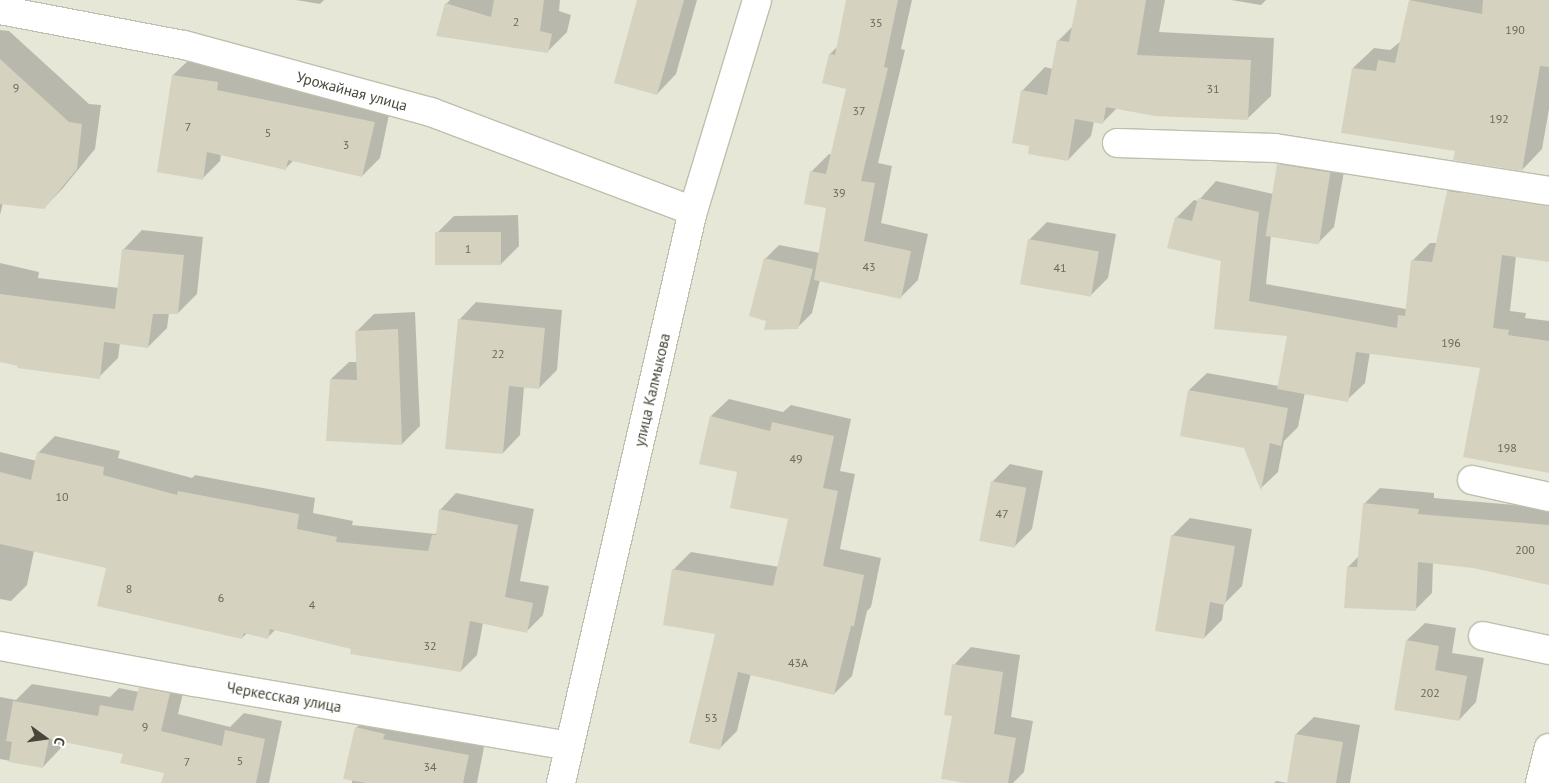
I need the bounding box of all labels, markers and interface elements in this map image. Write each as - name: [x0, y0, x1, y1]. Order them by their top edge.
- house number: 2: [513, 15, 519, 29]
- house number: 35: [869, 16, 883, 30]
- house number: 190: [1505, 23, 1525, 37]
- street label: Урожайная улица: [295, 68, 409, 114]
- house number: 9: [13, 81, 19, 95]
- house number: 31: [1206, 82, 1220, 96]
- house number: 37: [852, 104, 866, 118]
- house number: 192: [1489, 112, 1509, 126]
- house number: 7: [185, 120, 191, 134]
- house number: 5: [265, 126, 271, 140]
- house number: 3: [343, 138, 349, 152]
- house number: 39: [832, 186, 846, 200]
- house number: 1: [465, 242, 471, 256]
- house number: 43: [862, 260, 876, 274]
- house number: 41: [1053, 261, 1067, 275]
- street label: улица Калмыкова: [630, 332, 674, 448]
- house number: 196: [1441, 336, 1461, 350]
- house number: 22: [491, 347, 505, 361]
- house number: 198: [1497, 441, 1517, 455]
- house number: 49: [789, 452, 803, 466]
- house number: 10: [55, 490, 69, 504]
- house number: 47: [995, 507, 1009, 521]
- house number: 200: [1515, 543, 1535, 557]
- house number: 8: [126, 582, 132, 596]
- house number: 6: [218, 591, 224, 605]
- house number: 4: [309, 598, 315, 612]
- house number: 32: [423, 639, 437, 653]
- house number: 43А: [788, 656, 808, 670]
- street label: Черкесская улица: [225, 678, 343, 716]
- house number: 202: [1420, 686, 1440, 700]
- house number: 53: [704, 711, 718, 725]
- north arrow: [20, 713, 70, 763]
- house number: 9: [142, 720, 148, 734]
- text: С: [50, 736, 69, 748]
- house number: 5: [237, 754, 243, 768]
- house number: 7: [184, 755, 190, 769]
- house number: 34: [423, 760, 437, 774]

